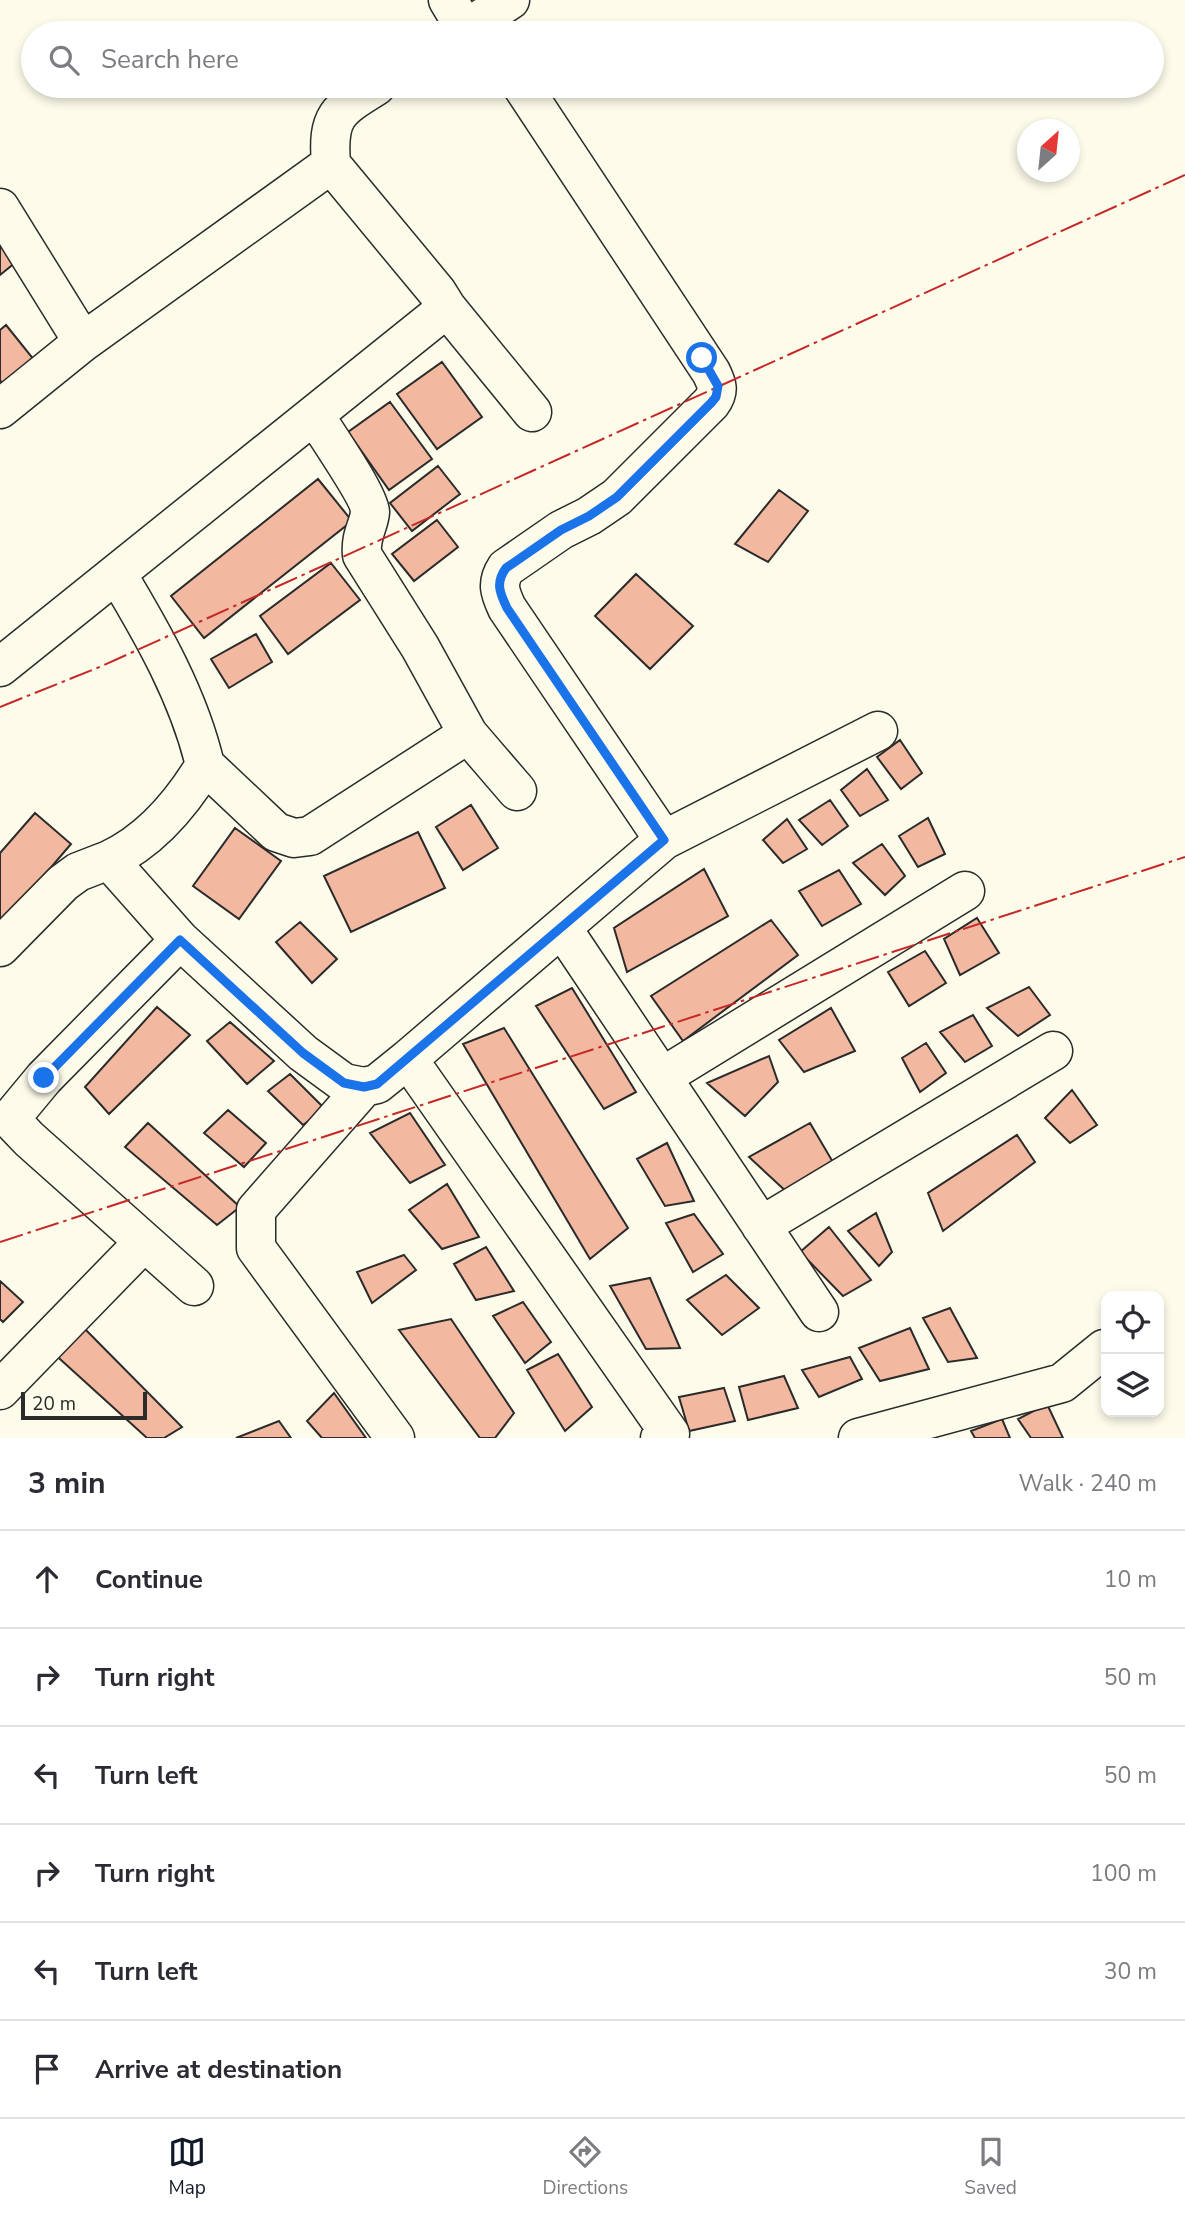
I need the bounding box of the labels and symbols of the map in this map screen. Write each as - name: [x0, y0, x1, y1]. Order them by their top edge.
- north arrow: [1017, 119, 1080, 182]
- route start: [686, 342, 717, 373]
- route end: [28, 1062, 59, 1093]
- scale bar: [21, 1389, 147, 1421]

